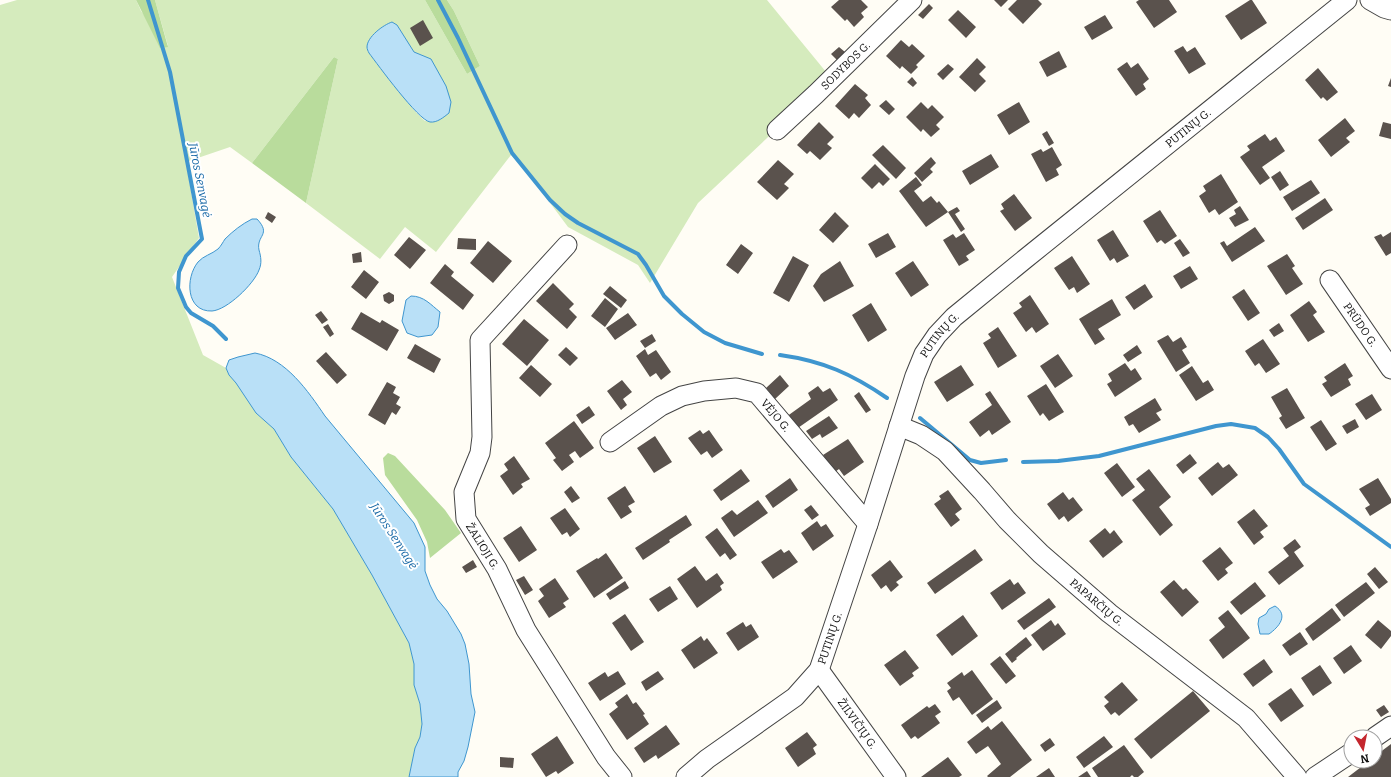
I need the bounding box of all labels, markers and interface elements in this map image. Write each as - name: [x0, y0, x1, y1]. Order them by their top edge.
- street label: SODYBOS G.: [818, 39, 873, 93]
- street label: PUTINŲ G.: [1163, 106, 1213, 150]
- water label: Jūros Senvagė: [186, 140, 214, 219]
- street label: PRŪDO G.: [1341, 300, 1380, 349]
- street label: PUTINŲ G.: [918, 310, 961, 360]
- street label: VĖJO G.: [758, 396, 793, 434]
- water label: Jūros Senvagė: [367, 499, 421, 572]
- street label: ŽALIOJI G.: [463, 520, 502, 572]
- street label: PAPARČIŲ G.: [1067, 576, 1126, 629]
- street label: PUTINŲ G.: [815, 611, 845, 666]
- street label: ŽILVIČIŲ G.: [835, 696, 880, 751]
- north arrow: [1343, 729, 1383, 769]
- text: N: [1359, 751, 1370, 766]

